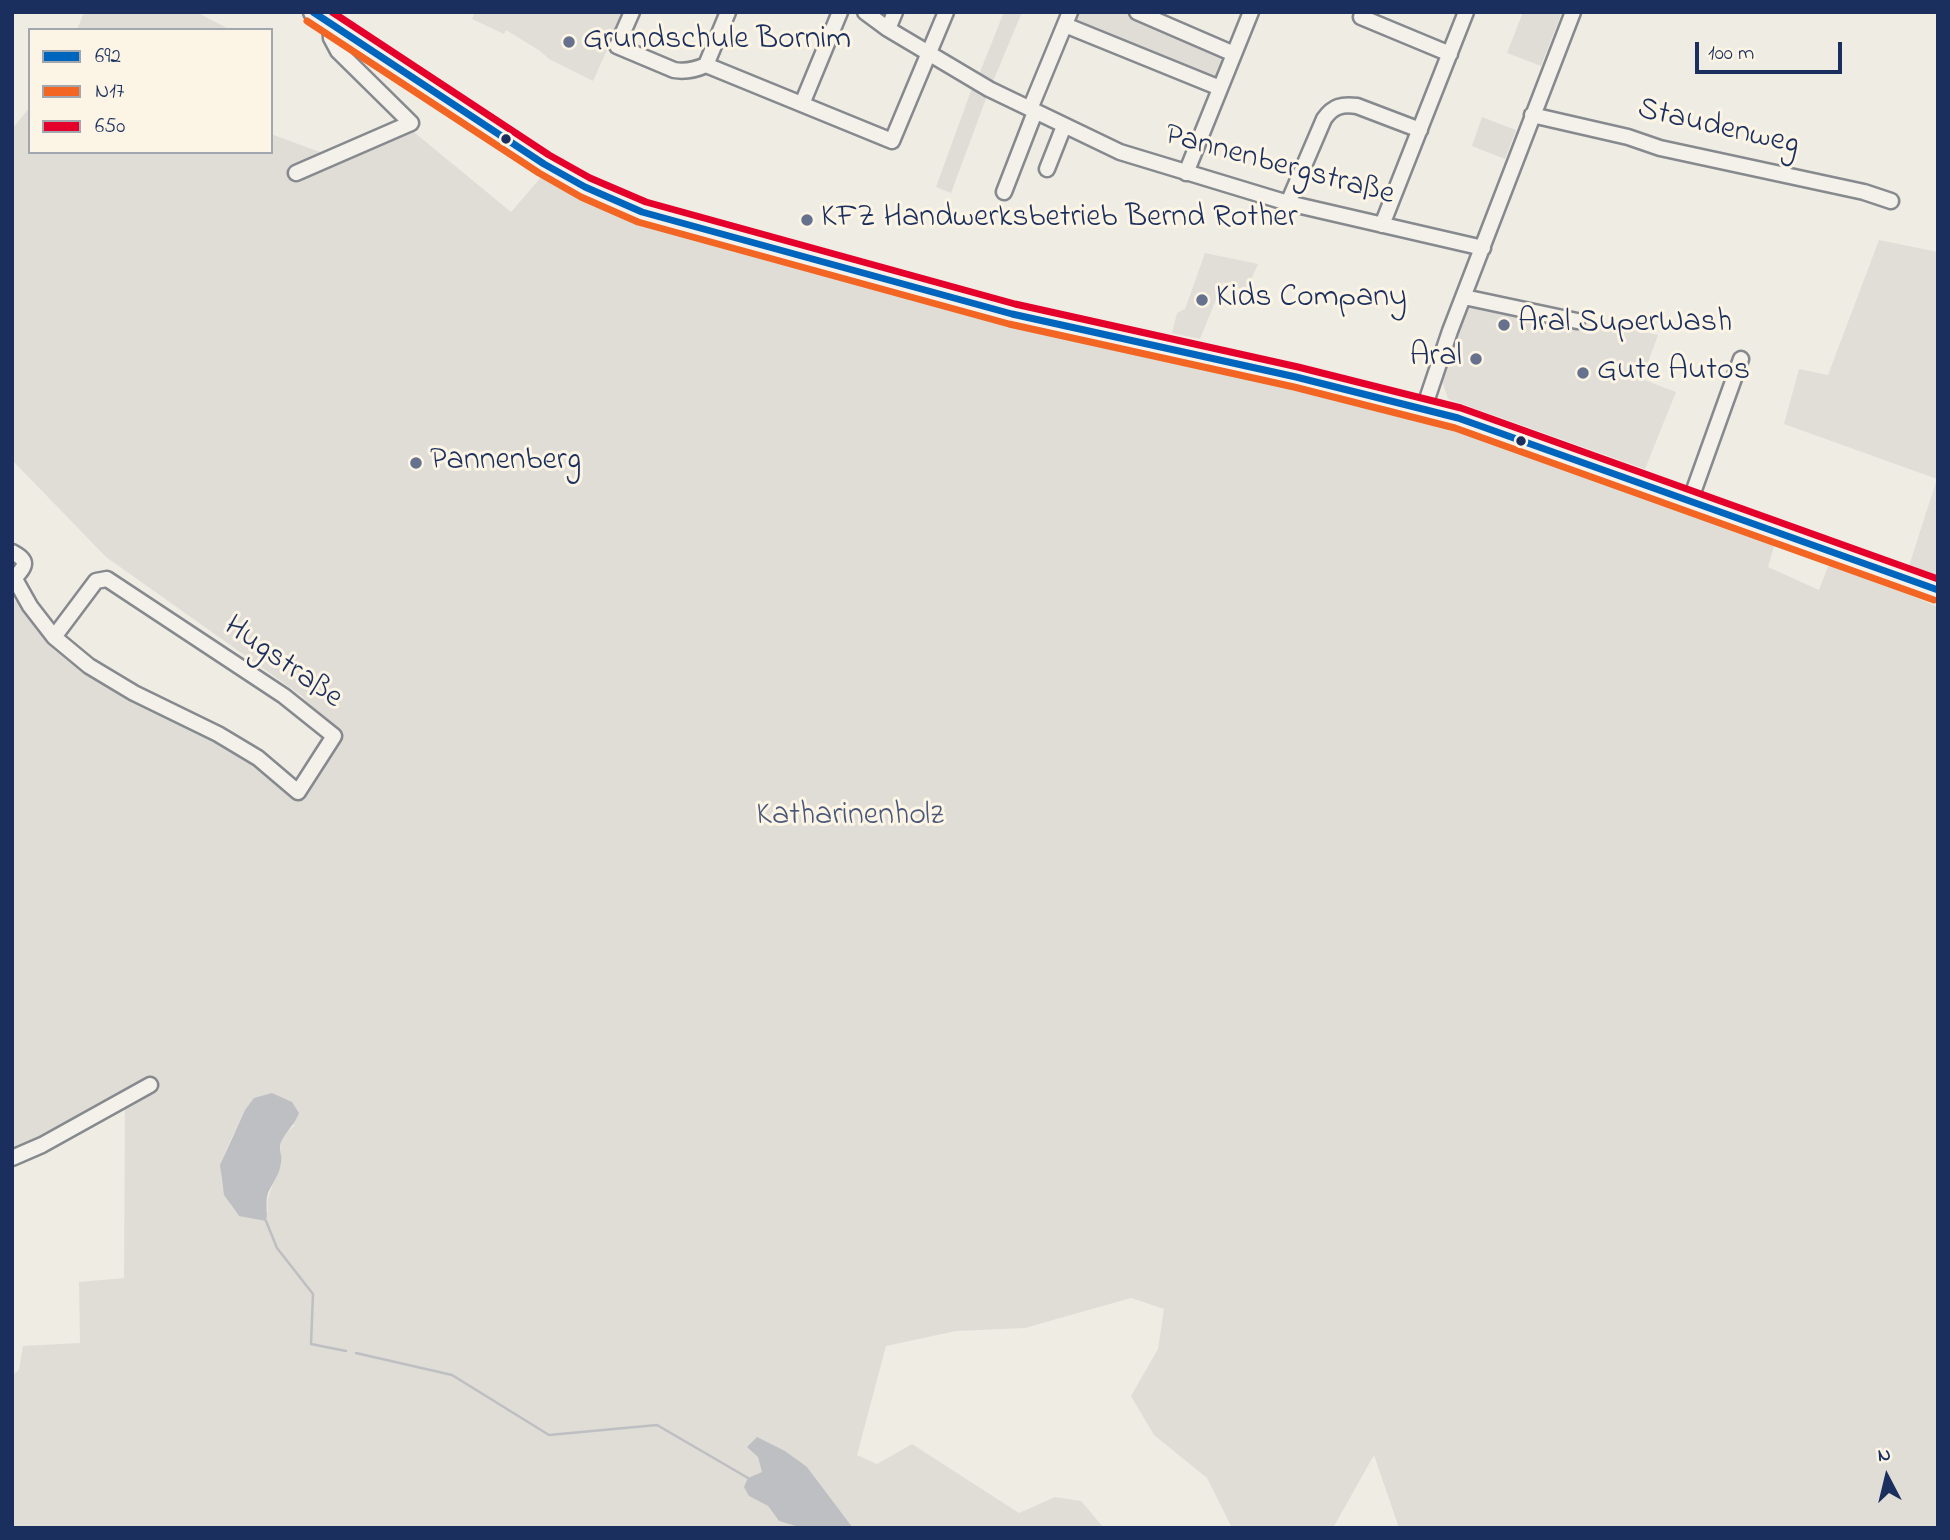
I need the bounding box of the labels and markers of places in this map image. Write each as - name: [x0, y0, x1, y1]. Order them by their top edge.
- place label: Grundschule Bornim: [583, 23, 851, 61]
- marker: Grundschule Bornim: [561, 34, 577, 50]
- unlabelled marker: [499, 132, 513, 146]
- place label: KFZ Handwerksbetrieb Bernd Rother: [821, 201, 1298, 239]
- marker: KFZ Handwerksbetrieb Bernd Rother: [799, 212, 815, 228]
- place label: Kids Company: [1216, 281, 1407, 319]
- marker: Kids Company: [1194, 292, 1210, 308]
- place label: Aral SuperWash: [1518, 306, 1732, 344]
- marker: Aral SuperWash: [1496, 317, 1512, 333]
- place label: Aral: [1410, 340, 1462, 378]
- marker: Aral: [1468, 351, 1484, 367]
- place label: Gute Autos: [1597, 354, 1750, 392]
- marker: Gute Autos: [1575, 365, 1591, 381]
- unlabelled marker: [1514, 434, 1528, 448]
- place label: Pannenberg: [430, 444, 581, 482]
- marker: Pannenberg: [408, 455, 424, 471]

